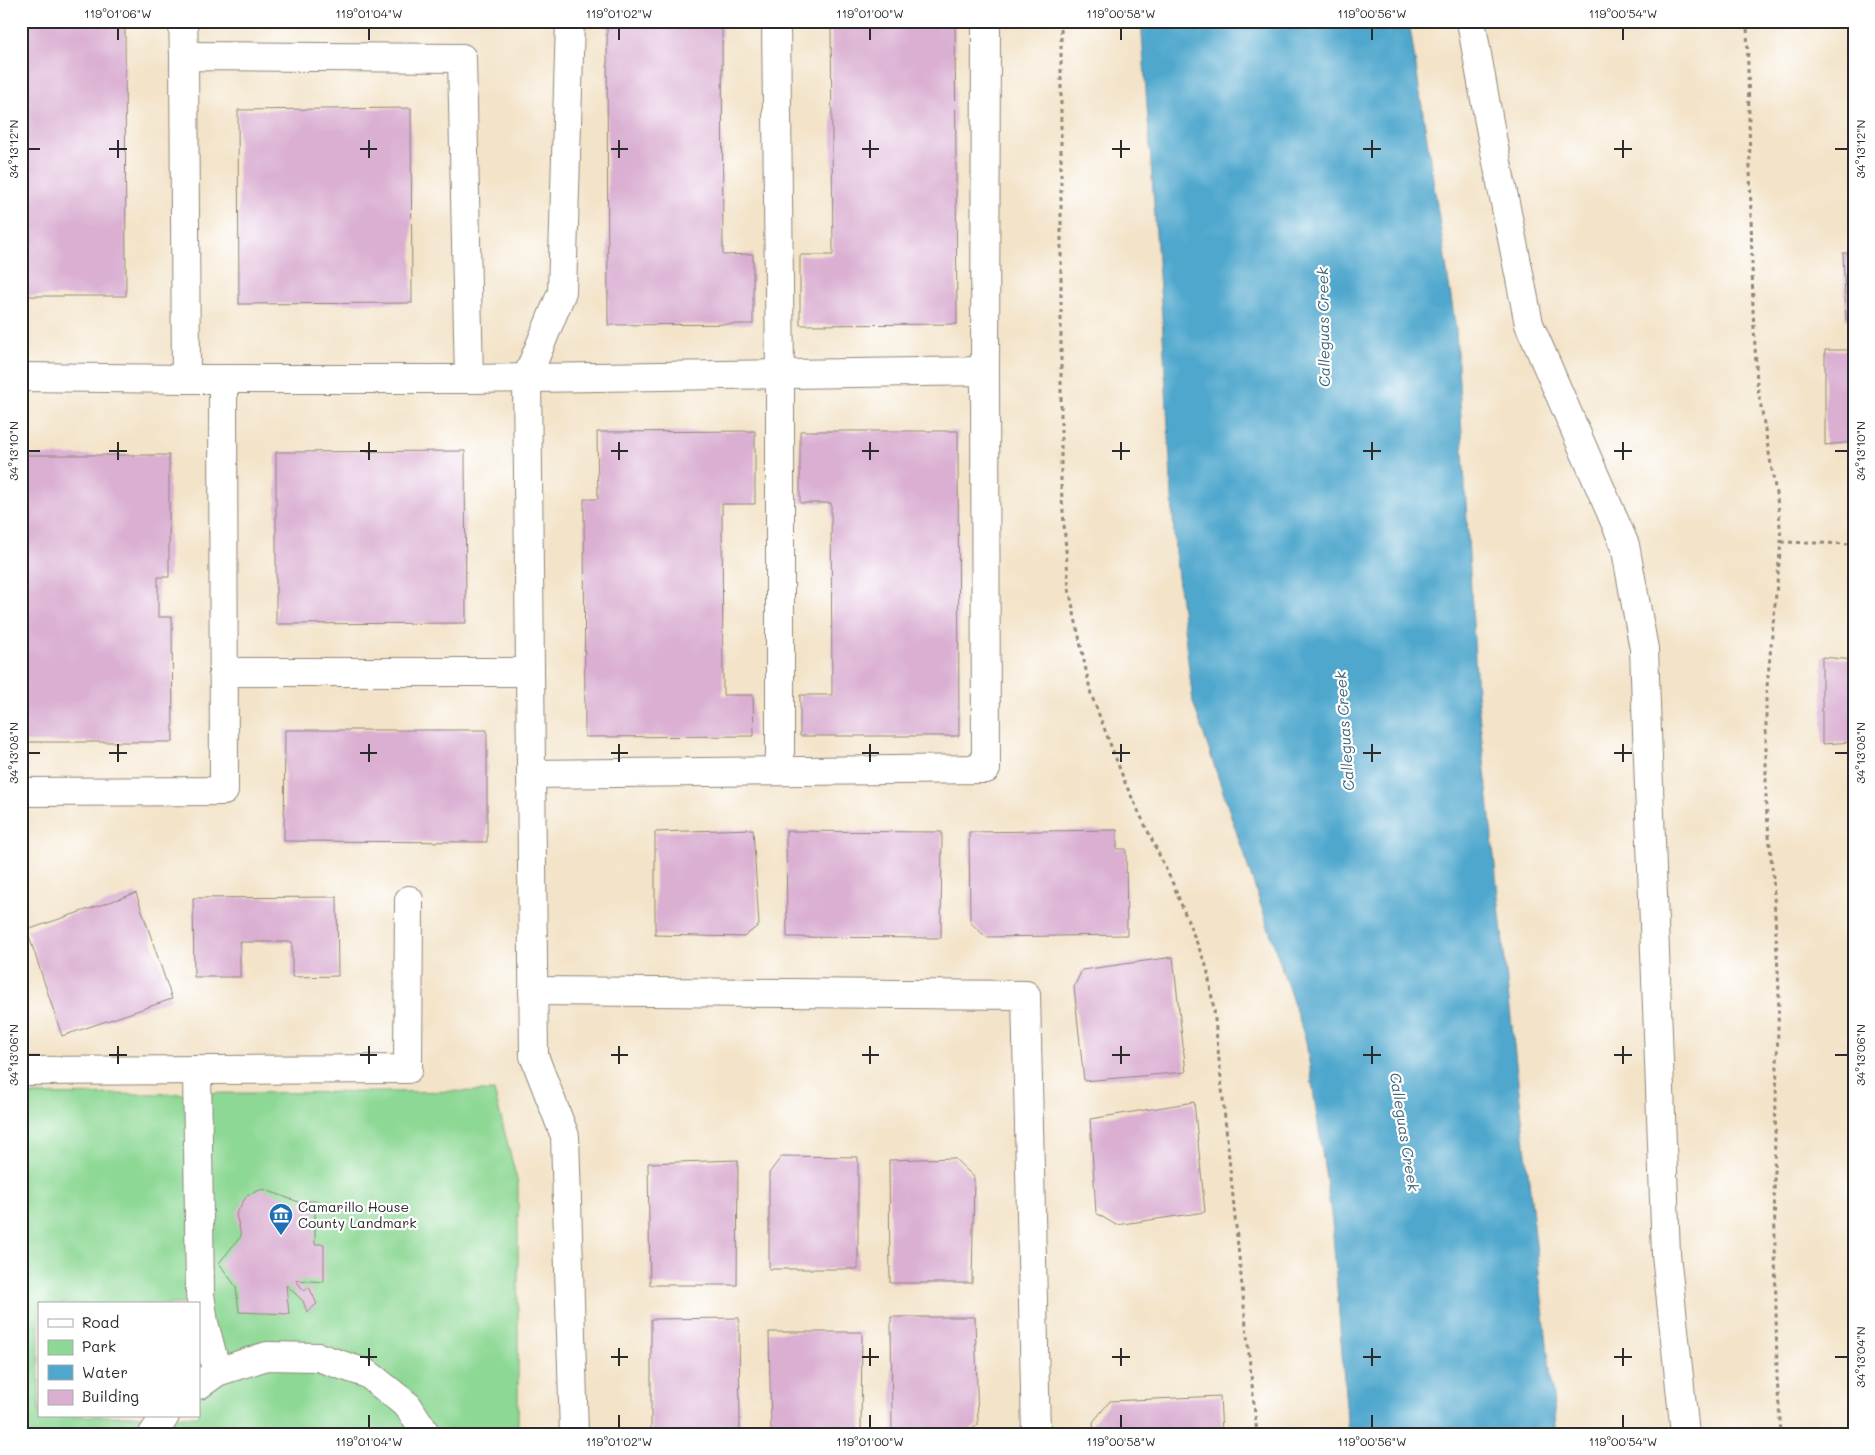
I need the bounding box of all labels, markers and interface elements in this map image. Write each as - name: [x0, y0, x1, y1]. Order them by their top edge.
- text: 119°01'06"W: [84, 5, 152, 21]
- text: 119°01'04"W: [335, 5, 403, 21]
- text: 119°01'02"W: [586, 5, 652, 21]
- text: 119°01'00"W: [836, 5, 904, 21]
- text: 119°00'58"W: [1087, 5, 1155, 21]
- text: 119°00'56"W: [1338, 5, 1406, 21]
- text: 119°00'54"W: [1589, 5, 1657, 21]
- text: 34°13'12"N: [5, 120, 21, 178]
- text: 34°13'12"N: [1852, 120, 1868, 178]
- water label: Calleguas Creek: [1312, 266, 1334, 387]
- text: 34°13'10"N: [5, 421, 21, 481]
- text: 34°13'10"N: [1852, 421, 1868, 481]
- water label: Calleguas Creek: [1330, 670, 1358, 792]
- text: 34°13'08"N: [5, 722, 21, 784]
- text: 34°13'08"N: [1852, 722, 1868, 784]
- text: 34°13'06"N: [5, 1024, 21, 1086]
- text: 34°13'06"N: [1852, 1024, 1868, 1086]
- water label: Calleguas Creek: [1386, 1071, 1424, 1194]
- place label: Camarillo House County Landmark: [298, 1197, 417, 1232]
- museum icon: Camarillo House County Landmark: [268, 1202, 294, 1236]
- legend: [38, 1302, 200, 1418]
- text: Road: [82, 1312, 119, 1332]
- text: 34°13'04"N: [1852, 1326, 1868, 1388]
- text: Park: [82, 1336, 116, 1356]
- text: Water: [82, 1362, 128, 1382]
- text: Building: [82, 1386, 139, 1406]
- text: 119°01'04"W: [335, 1433, 403, 1449]
- text: 119°01'02"W: [586, 1433, 652, 1449]
- text: 119°01'00"W: [836, 1433, 904, 1449]
- text: 119°00'58"W: [1087, 1433, 1155, 1449]
- text: 119°00'56"W: [1338, 1433, 1406, 1449]
- text: 119°00'54"W: [1589, 1433, 1657, 1449]

